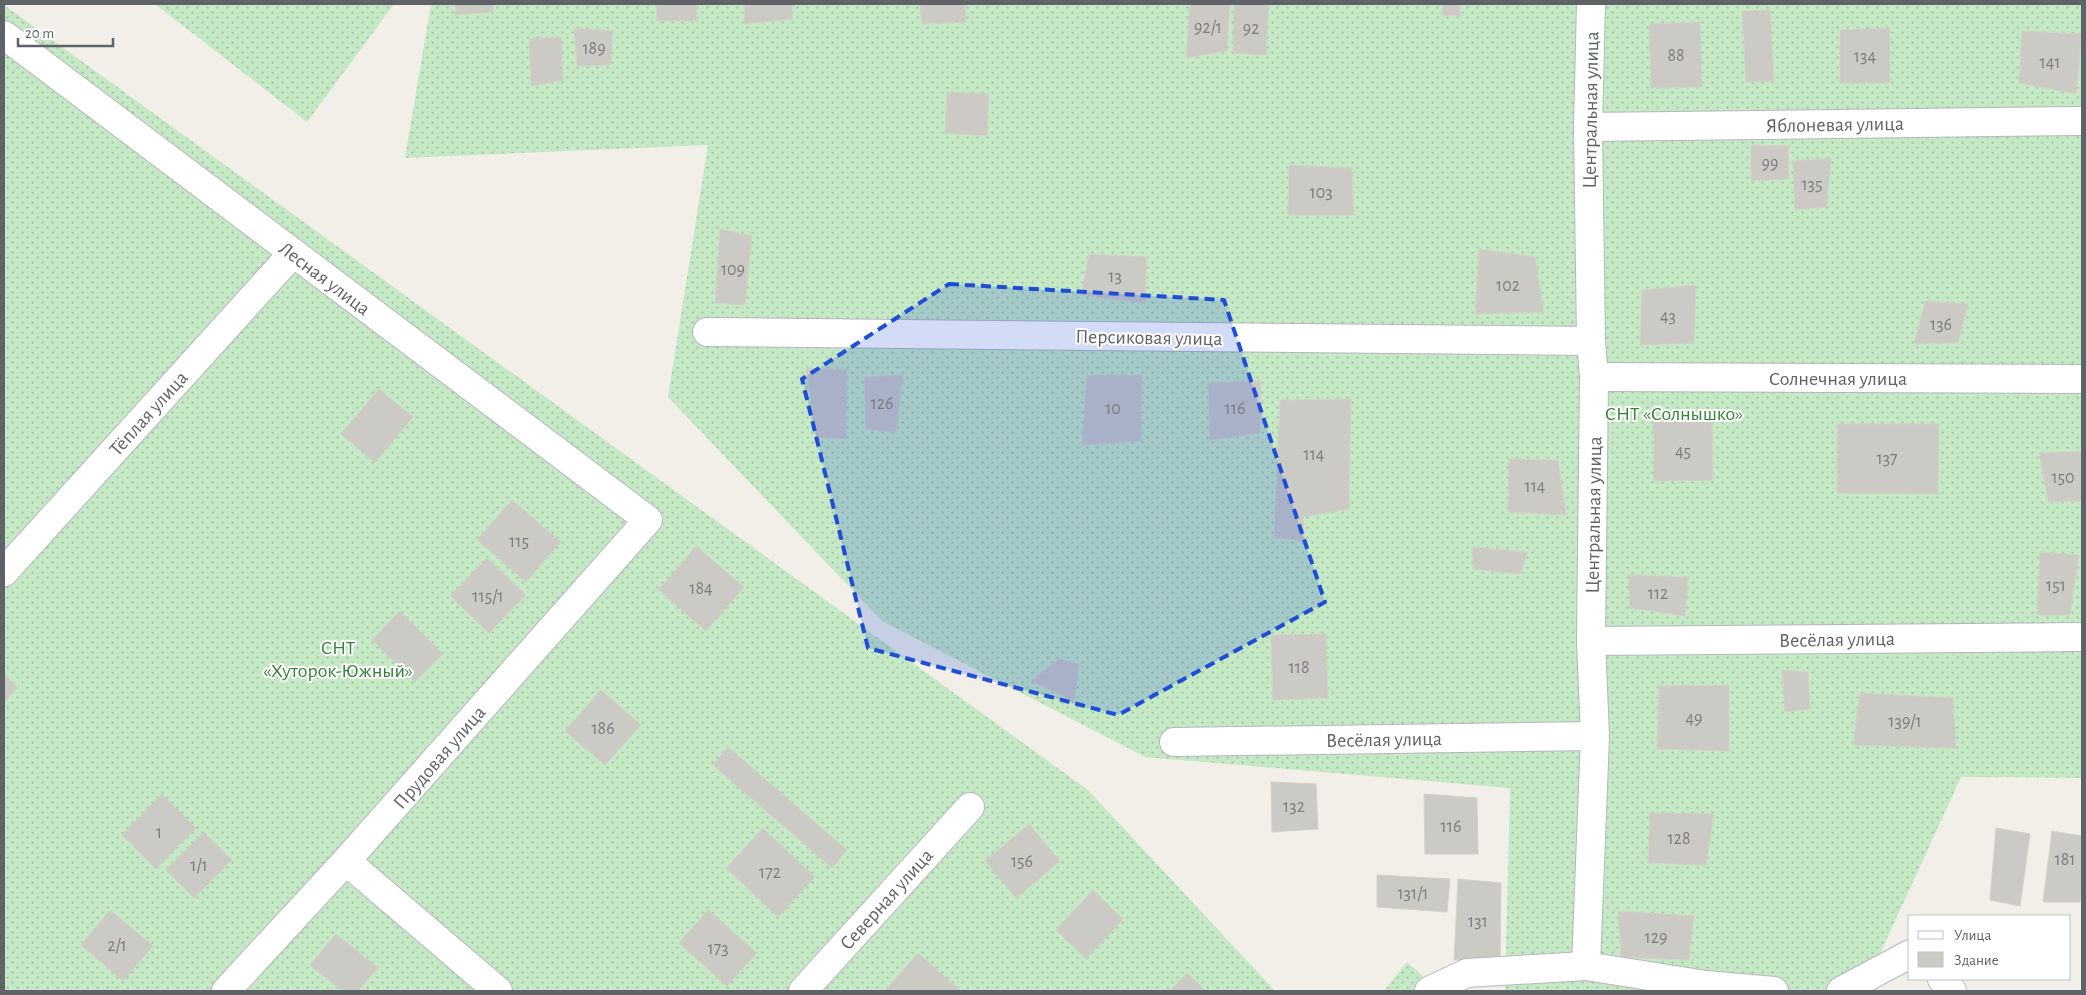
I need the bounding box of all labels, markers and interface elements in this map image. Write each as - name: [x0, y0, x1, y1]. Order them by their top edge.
- scale bar: [18, 15, 112, 47]
- house number: 92/1: [1194, 19, 1222, 37]
- house number: 92: [1243, 20, 1259, 38]
- text: 20 m: [25, 26, 54, 41]
- street label: Центральная улица: [1580, 31, 1602, 189]
- house number: 189: [582, 40, 606, 58]
- house number: 88: [1667, 47, 1685, 65]
- house number: 134: [1854, 48, 1876, 66]
- house number: 141: [2039, 54, 2061, 72]
- street label: Яблоневая улица: [1766, 114, 1904, 136]
- house number: 99: [1762, 155, 1778, 173]
- house number: 135: [1801, 176, 1823, 194]
- house number: 103: [1309, 184, 1333, 202]
- street label: Лесная улица: [275, 238, 374, 319]
- house number: 109: [721, 261, 745, 279]
- house number: 13: [1108, 268, 1122, 286]
- house number: 102: [1496, 277, 1520, 295]
- house number: 43: [1660, 308, 1676, 326]
- house number: 136: [1930, 316, 1952, 334]
- street label: Персиковая улица: [1075, 327, 1223, 349]
- street label: Тёплая улица: [106, 367, 192, 460]
- street label: Солнечная улица: [1769, 369, 1907, 389]
- house number: 126: [871, 395, 893, 413]
- house number: 10: [1105, 400, 1121, 418]
- house number: 116: [1225, 400, 1245, 418]
- park label: СНТ «Солнышко»: [1605, 404, 1743, 424]
- street label: Центральная улица: [1583, 436, 1605, 594]
- house number: 45: [1675, 443, 1691, 461]
- house number: 114: [1303, 446, 1325, 464]
- house number: 137: [1876, 450, 1898, 468]
- house number: 150: [2051, 469, 2075, 487]
- house number: 114: [1524, 478, 1546, 496]
- house number: 115: [509, 533, 529, 551]
- house number: 151: [2046, 577, 2066, 595]
- house number: 184: [689, 580, 713, 598]
- house number: 112: [1648, 585, 1668, 603]
- house number: 115/1: [472, 588, 504, 606]
- street label: Весёлая улица: [1779, 629, 1895, 651]
- park label: СНТ «Хуторок-Южный»: [263, 638, 413, 681]
- house number: 118: [1289, 659, 1309, 677]
- street label: Прудовая улица: [390, 702, 490, 813]
- house number: 49: [1685, 710, 1703, 728]
- house number: 139/1: [1888, 713, 1922, 731]
- house number: 186: [591, 720, 615, 738]
- street label: Весёлая улица: [1326, 729, 1442, 751]
- house number: 132: [1283, 798, 1305, 816]
- house number: 116: [1441, 818, 1461, 836]
- house number: 1: [156, 824, 162, 842]
- house number: 128: [1668, 830, 1690, 848]
- street label: Северная улица: [836, 845, 937, 954]
- house number: 181: [2055, 851, 2075, 869]
- house number: 156: [1011, 853, 1033, 871]
- house number: 1/1: [190, 857, 208, 875]
- house number: 172: [759, 864, 781, 882]
- house number: 131/1: [1397, 885, 1429, 903]
- house number: 131: [1468, 913, 1488, 931]
- legend: [1908, 915, 2071, 980]
- text: Улица: [1954, 928, 1991, 943]
- house number: 129: [1645, 929, 1667, 947]
- house number: 2/1: [107, 937, 127, 955]
- house number: 173: [707, 940, 729, 958]
- text: Здание: [1954, 953, 1999, 968]

